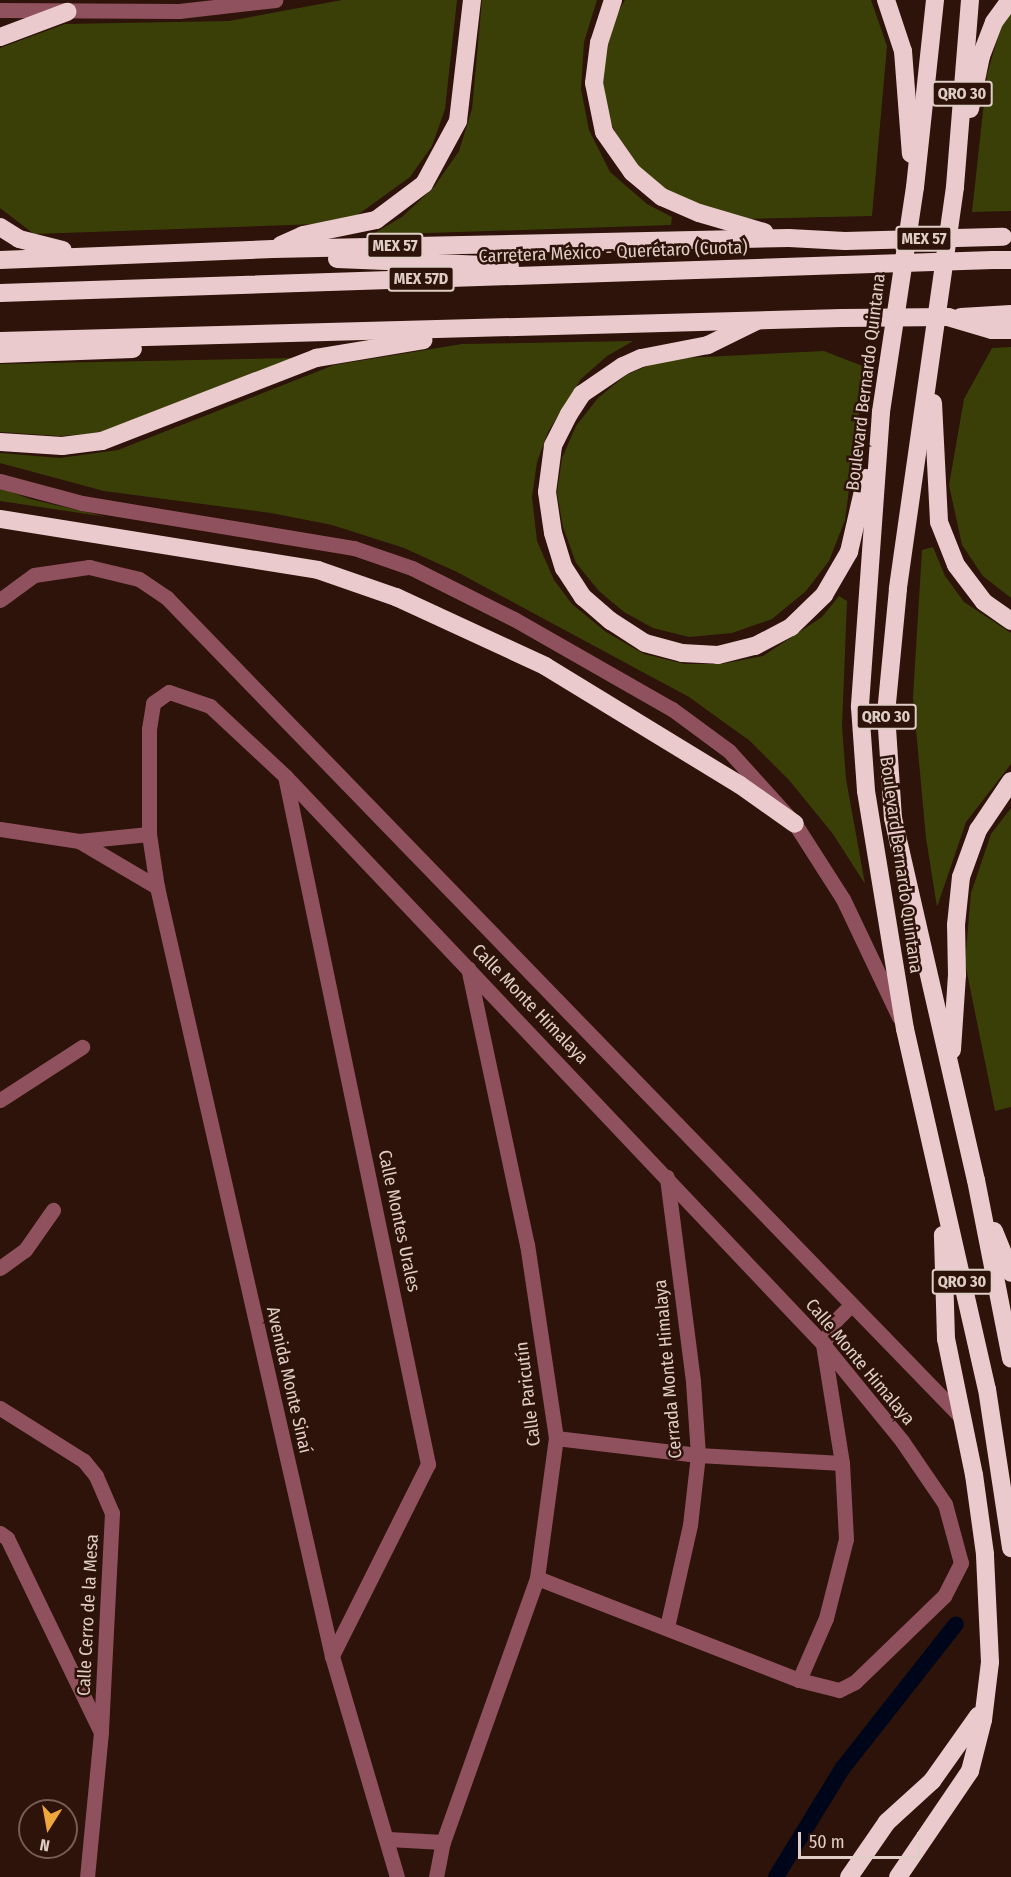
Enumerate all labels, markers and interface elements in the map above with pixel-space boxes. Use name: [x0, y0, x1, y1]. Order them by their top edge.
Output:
road number: QRO 30: [930, 81, 994, 107]
road number: MEX 57: [894, 226, 954, 252]
road number: MEX 57: [365, 233, 425, 259]
street label: Carretera México - Querétaro (Cuota): [478, 237, 748, 267]
road number: MEX 57D: [386, 266, 456, 292]
street label: Boulevard Bernardo Quintana: [842, 272, 890, 492]
road number: QRO 30: [854, 704, 918, 730]
street label: Boulevard Bernardo Quintana: [875, 755, 927, 975]
street label: Calle Monte Himalaya: [467, 940, 593, 1068]
street label: Calle Montes Urales: [373, 1148, 425, 1294]
road number: QRO 30: [930, 1269, 994, 1295]
street label: Cerrada Monte Himalaya: [649, 1279, 687, 1459]
street label: Calle Monte Himalaya: [801, 1294, 919, 1430]
street label: Avenida Monte Sinaí: [262, 1305, 316, 1455]
street label: Calle Paricutín: [511, 1341, 545, 1447]
street label: Calle Cerro de la Mesa: [73, 1533, 103, 1697]
north arrow: [18, 1799, 78, 1859]
scale bar: [801, 1820, 922, 1858]
text: 50 m: [809, 1831, 845, 1853]
text: N: [38, 1835, 51, 1855]

